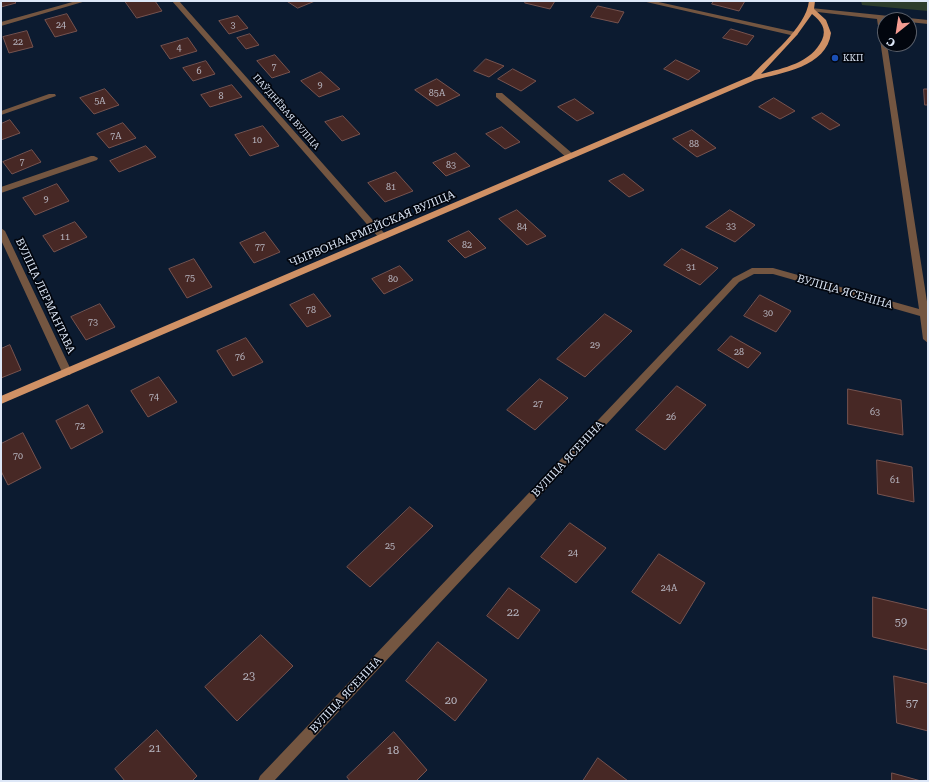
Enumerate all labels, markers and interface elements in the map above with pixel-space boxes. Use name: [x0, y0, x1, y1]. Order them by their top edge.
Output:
north arrow: [877, 12, 917, 52]
house number: 24: [56, 20, 66, 30]
house number: 3: [230, 20, 236, 30]
text: С: [885, 34, 898, 50]
house number: 22: [13, 37, 23, 47]
house number: 4: [176, 43, 182, 53]
marker: ККП: [830, 53, 840, 63]
place label: ККП: [843, 53, 864, 63]
house number: 7: [271, 62, 277, 72]
house number: 6: [196, 66, 202, 76]
street label: ПАЎДНЁВАЯ ВУЛІЦА: [250, 72, 322, 152]
house number: 9: [317, 80, 323, 90]
house number: 85А: [429, 88, 445, 98]
house number: 8: [218, 91, 224, 101]
house number: 5А: [94, 96, 106, 106]
house number: 7А: [110, 131, 122, 141]
house number: 10: [252, 135, 262, 145]
house number: 88: [689, 139, 699, 149]
house number: 7: [19, 157, 25, 167]
house number: 83: [446, 160, 456, 170]
house number: 81: [386, 182, 396, 192]
street label: ЧЫРВОНААРМЕЙСКАЯ ВУЛІЦА: [287, 188, 457, 270]
house number: 9: [43, 194, 49, 204]
house number: 33: [726, 221, 736, 231]
house number: 84: [517, 222, 527, 232]
house number: 11: [60, 232, 70, 242]
street label: ВУЛІЦА ЛЕРМАНТАВА: [12, 236, 78, 356]
house number: 82: [462, 240, 472, 250]
house number: 77: [255, 242, 265, 252]
house number: 31: [686, 262, 696, 272]
street label: ВУЛІЦА ЯСЕНІНА: [796, 272, 894, 312]
house number: 75: [185, 273, 195, 283]
house number: 80: [388, 274, 398, 284]
house number: 78: [306, 305, 316, 315]
house number: 30: [763, 308, 773, 318]
house number: 73: [88, 317, 98, 327]
house number: 29: [590, 340, 600, 350]
house number: 28: [734, 347, 744, 357]
house number: 76: [235, 352, 245, 362]
house number: 74: [149, 392, 159, 402]
house number: 27: [533, 399, 543, 409]
house number: 63: [870, 407, 880, 417]
house number: 26: [666, 412, 676, 422]
street label: ВУЛІЦА ЯСЕНІНА: [529, 418, 607, 500]
house number: 72: [75, 421, 85, 431]
house number: 70: [13, 451, 23, 461]
house number: 61: [890, 475, 900, 485]
house number: 25: [385, 541, 395, 551]
house number: 24: [568, 548, 578, 558]
house number: 24А: [661, 583, 677, 593]
house number: 22: [507, 606, 519, 620]
house number: 59: [895, 616, 907, 630]
street label: ВУЛІЦА ЯСЕНІНА: [307, 654, 385, 736]
house number: 23: [243, 670, 255, 684]
house number: 20: [445, 694, 457, 708]
house number: 57: [906, 697, 918, 711]
house number: 21: [149, 742, 161, 756]
house number: 18: [387, 744, 399, 758]

